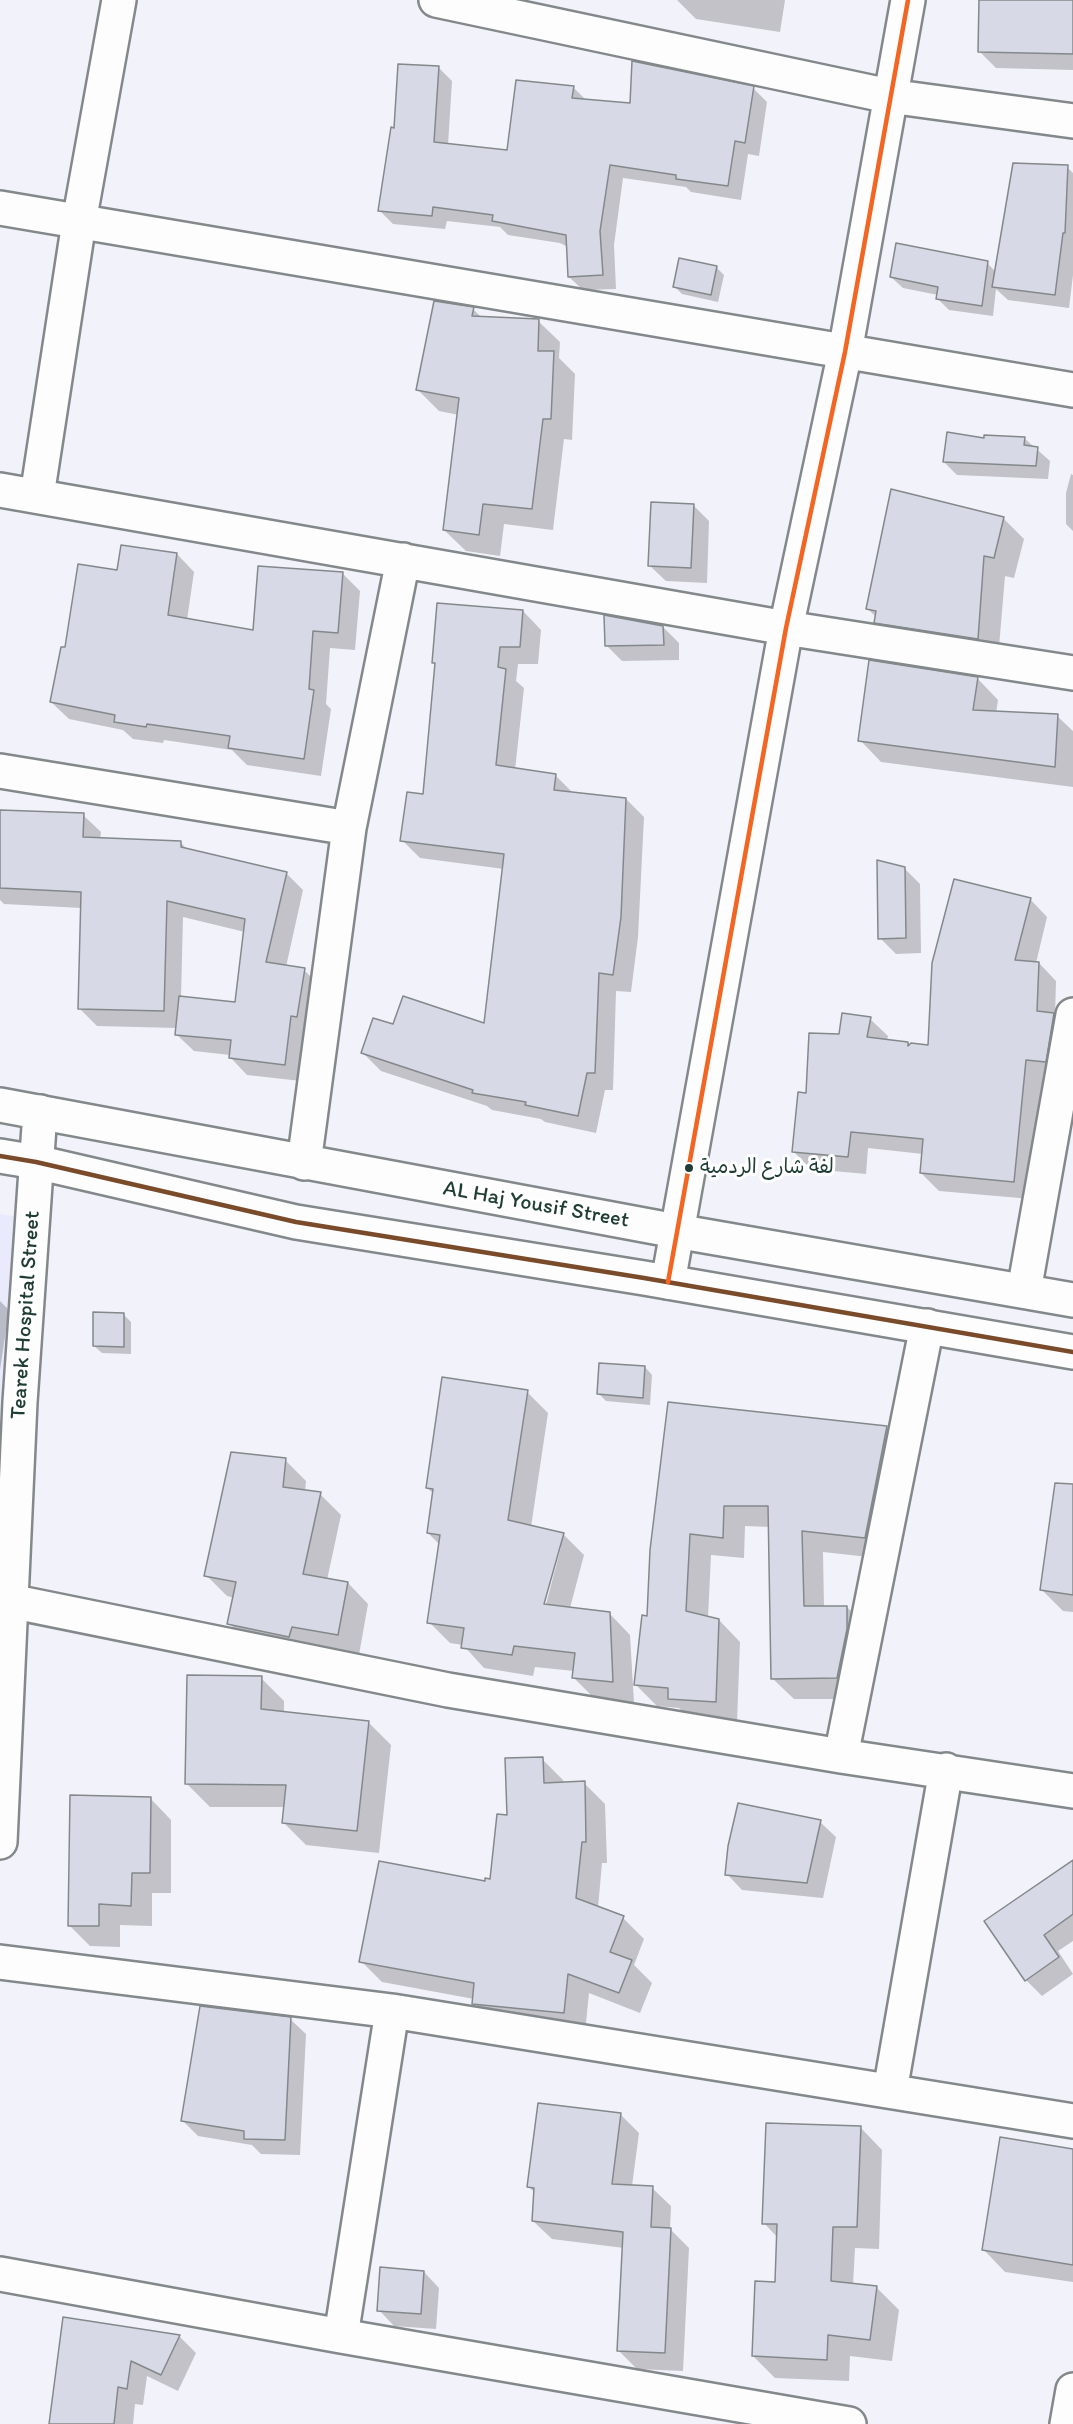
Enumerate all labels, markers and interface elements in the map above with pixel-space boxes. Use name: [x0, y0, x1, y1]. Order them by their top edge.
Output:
place label: لفة شارع الردمية: [700, 1156, 834, 1180]
marker: لفة شارع الردمية: [683, 1162, 695, 1174]
street label: AL Haj Yousif Street: [441, 1176, 631, 1234]
street label: Tearek Hospital Street: [6, 1210, 46, 1420]

